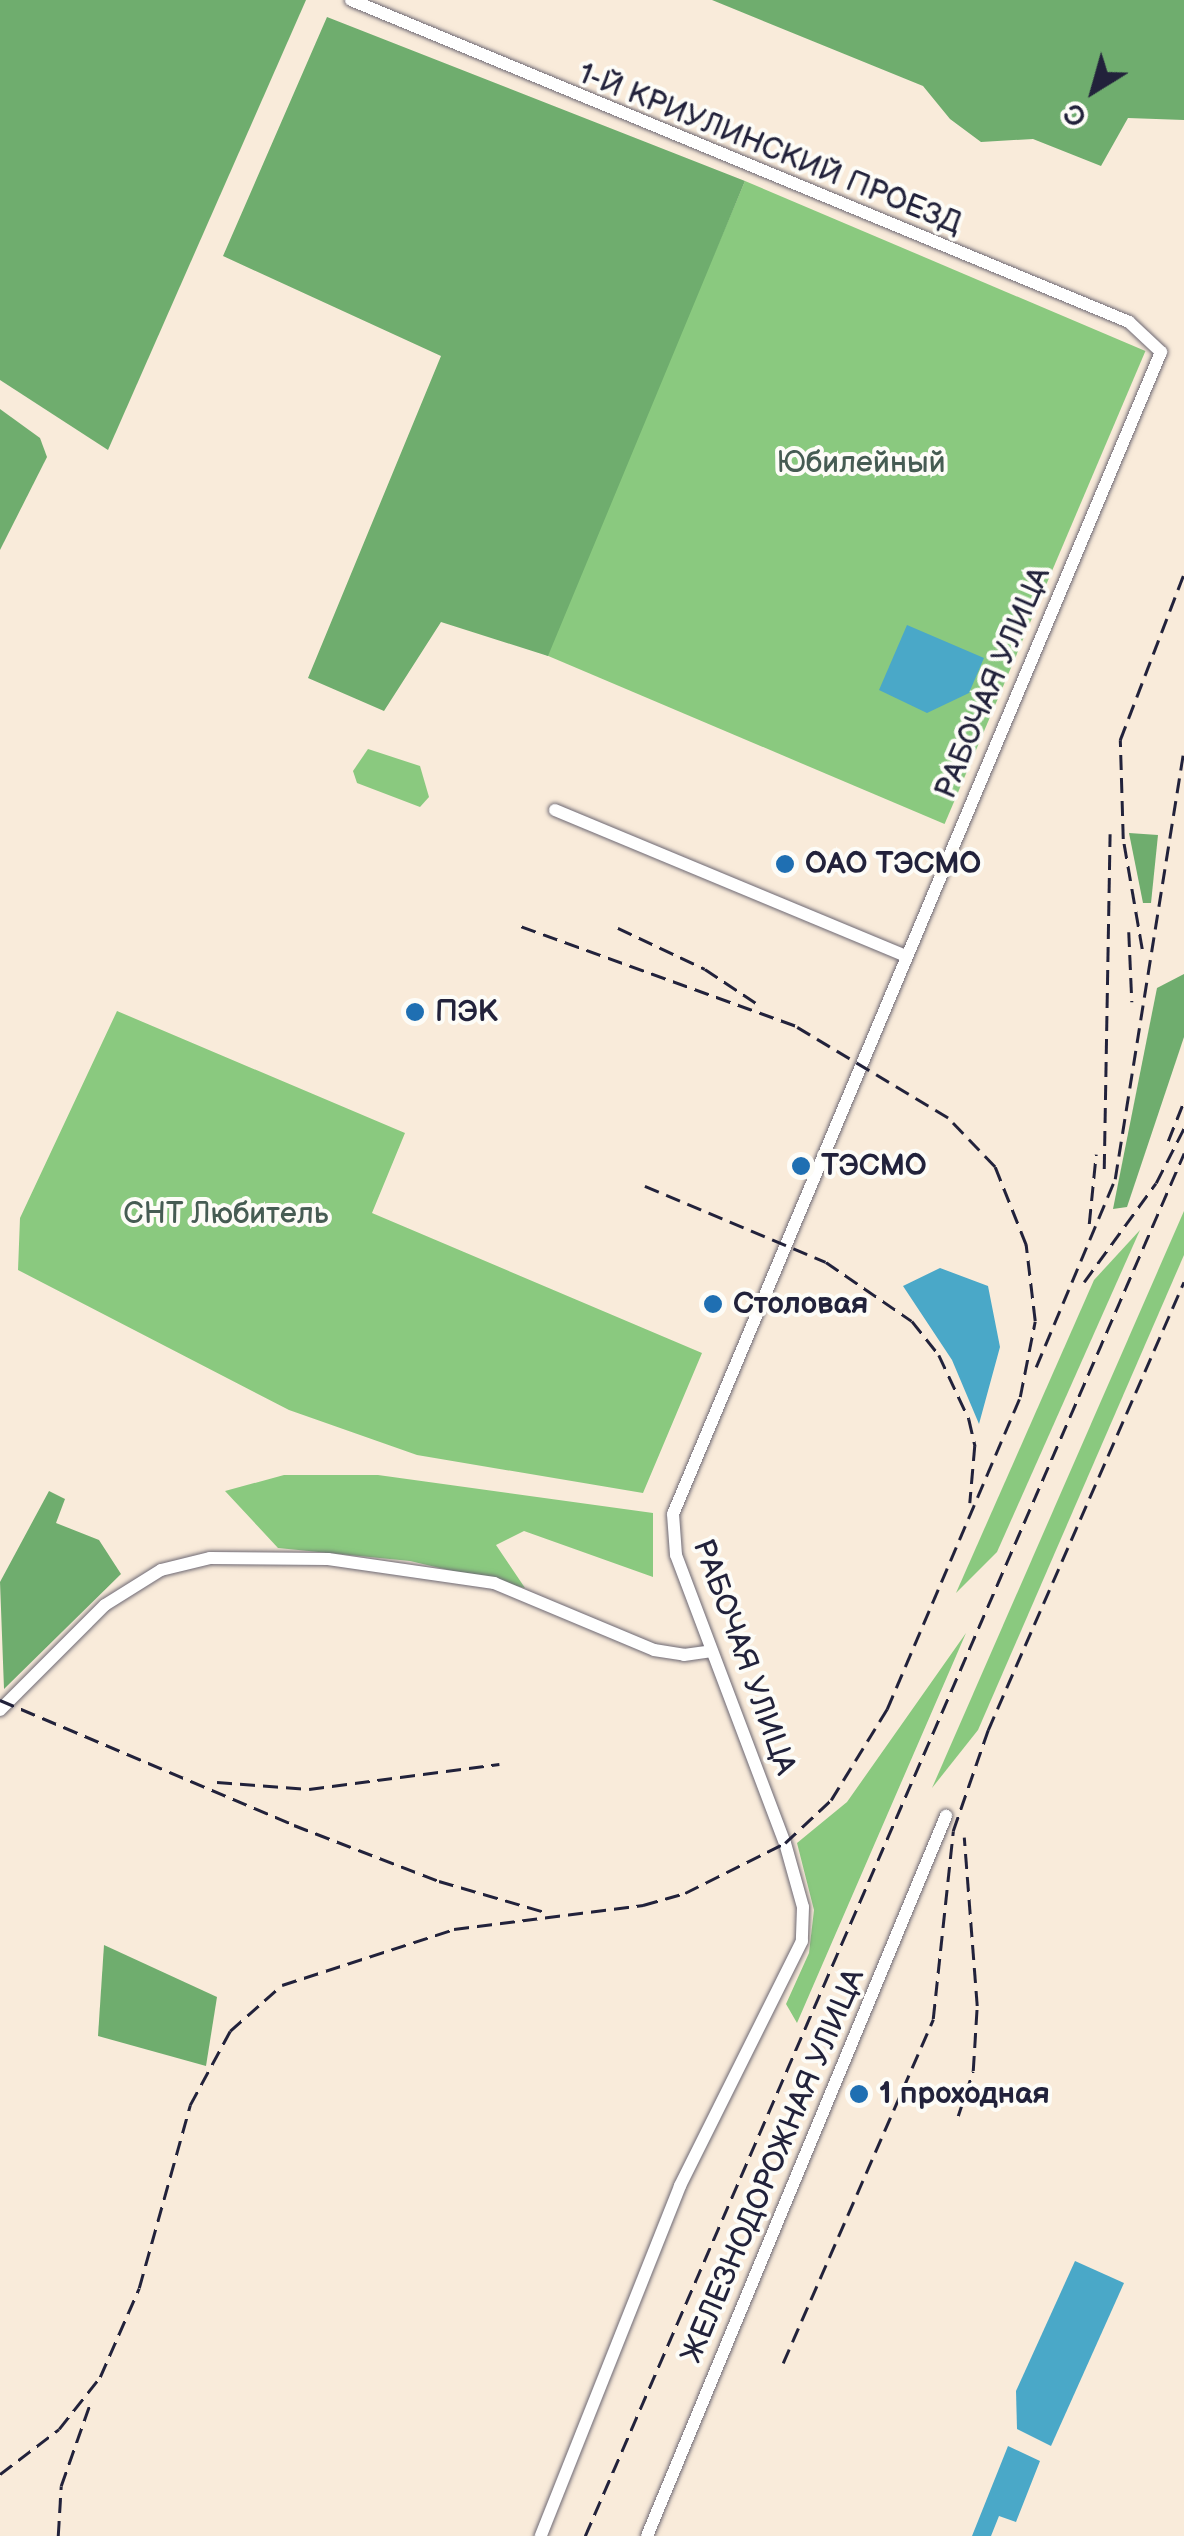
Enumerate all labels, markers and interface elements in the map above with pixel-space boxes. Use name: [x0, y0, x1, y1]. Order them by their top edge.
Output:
north arrow: [1044, 40, 1144, 140]
street label: 1-Й КРИУЛИНСКИЙ ПРОЕЗД: [573, 56, 967, 242]
text: С: [1058, 95, 1093, 133]
park label: Юбилейный: [776, 445, 946, 481]
street label: РАБОЧАЯ УЛИЦА: [928, 562, 1058, 804]
place label: ОАО ТЭСМО: [805, 846, 981, 882]
marker: ОАО ТЭСМО: [774, 853, 796, 875]
place label: ПЭК: [435, 994, 498, 1030]
marker: ПЭК: [404, 1001, 426, 1023]
place label: ТЭСМО: [821, 1148, 926, 1184]
marker: ТЭСМО: [790, 1155, 812, 1177]
park label: СНТ Любитель: [123, 1196, 329, 1232]
place label: Столовая: [733, 1286, 868, 1322]
marker: Столовая: [702, 1293, 724, 1315]
street label: РАБОЧАЯ УЛИЦА: [685, 1534, 803, 1780]
street label: ЖЕЛЕЗНОДОРОЖНАЯ УЛИЦА: [674, 1964, 872, 2368]
place label: 1 проходная: [879, 2076, 1050, 2112]
marker: 1 проходная: [848, 2083, 870, 2105]

